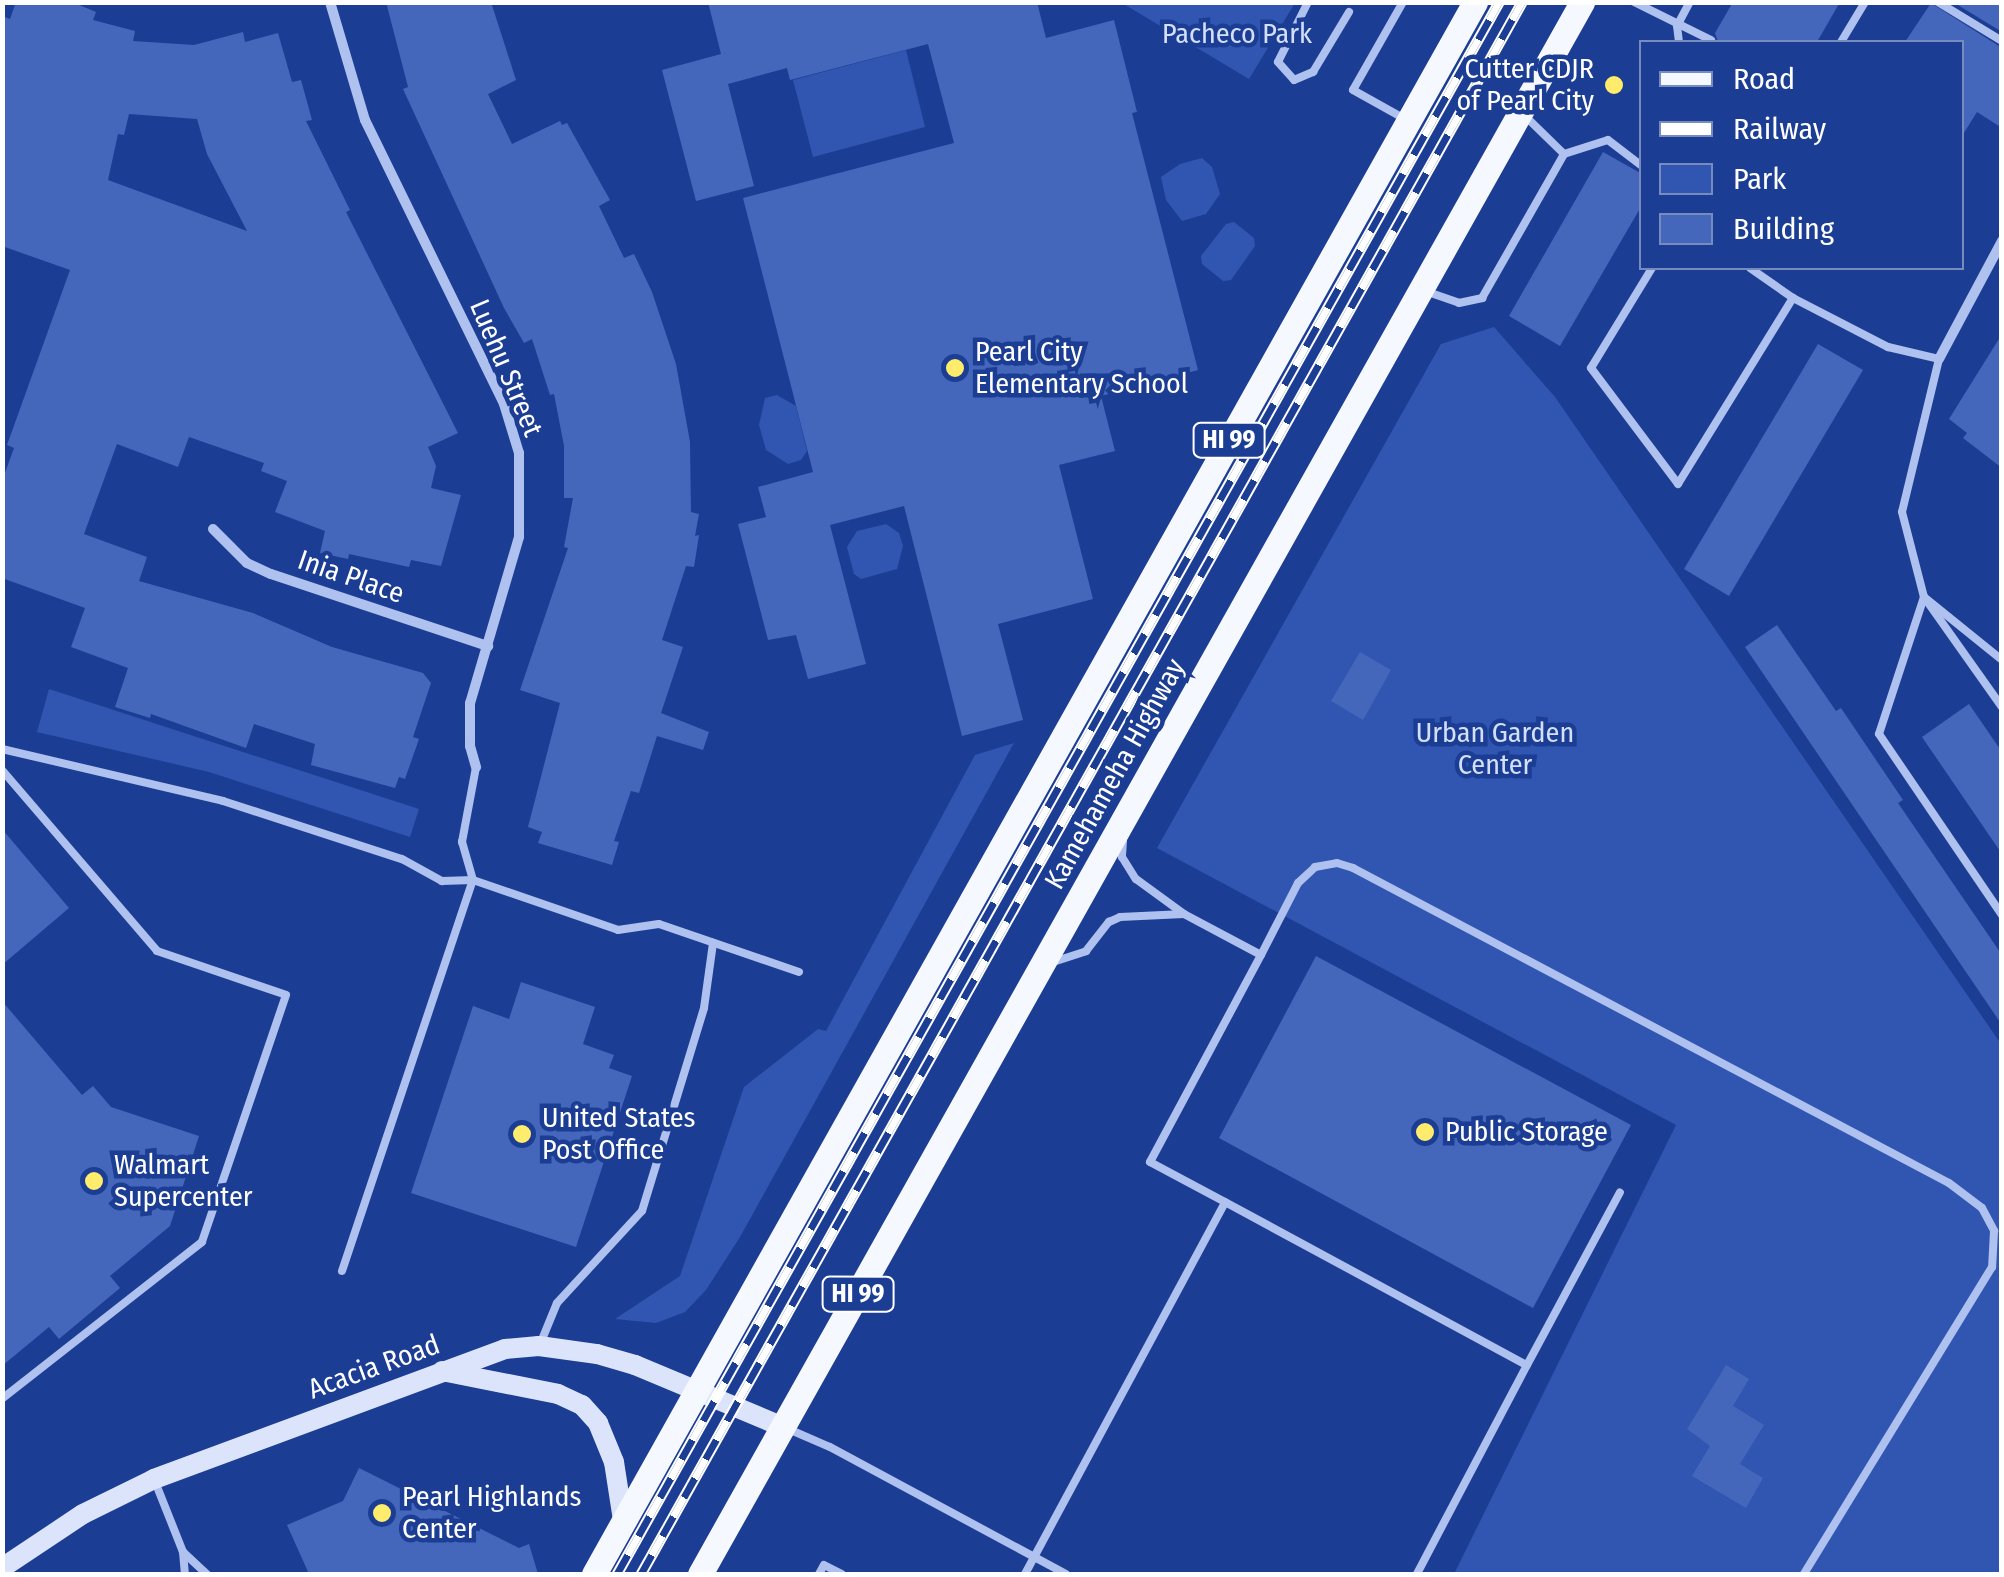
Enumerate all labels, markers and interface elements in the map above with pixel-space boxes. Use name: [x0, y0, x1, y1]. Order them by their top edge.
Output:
park label: Pacheco Park: [1162, 17, 1312, 51]
legend: [1639, 40, 1964, 270]
place label: Cutter CDJR of Pearl City: [1456, 52, 1594, 118]
text: Road: [1733, 61, 1795, 97]
marker: Cutter CDJR of Pearl City: [1603, 74, 1625, 96]
text: Railway: [1733, 111, 1826, 147]
text: Park: [1733, 161, 1786, 197]
text: Building: [1733, 211, 1834, 247]
street label: Luehu Street: [462, 295, 550, 441]
place label: Pearl City Elementary School: [975, 335, 1188, 401]
marker: Pearl City Elementary School: [944, 357, 966, 379]
road number: HI 99: [1192, 420, 1266, 460]
street label: Inia Place: [293, 543, 409, 611]
street label: Kamehameha Highway: [1038, 653, 1192, 895]
park label: Urban Garden Center: [1416, 716, 1574, 782]
place label: United States Post Office: [542, 1101, 696, 1167]
place label: Public Storage: [1445, 1115, 1608, 1149]
marker: Public Storage: [1414, 1121, 1436, 1143]
marker: United States Post Office: [511, 1123, 533, 1145]
place label: Walmart Supercenter: [114, 1148, 253, 1214]
marker: Walmart Supercenter: [83, 1170, 105, 1192]
road number: HI 99: [820, 1274, 896, 1314]
street label: Acacia Road: [304, 1328, 444, 1406]
place label: Pearl Highlands Center: [402, 1480, 581, 1546]
marker: Pearl Highlands Center: [371, 1502, 393, 1524]

